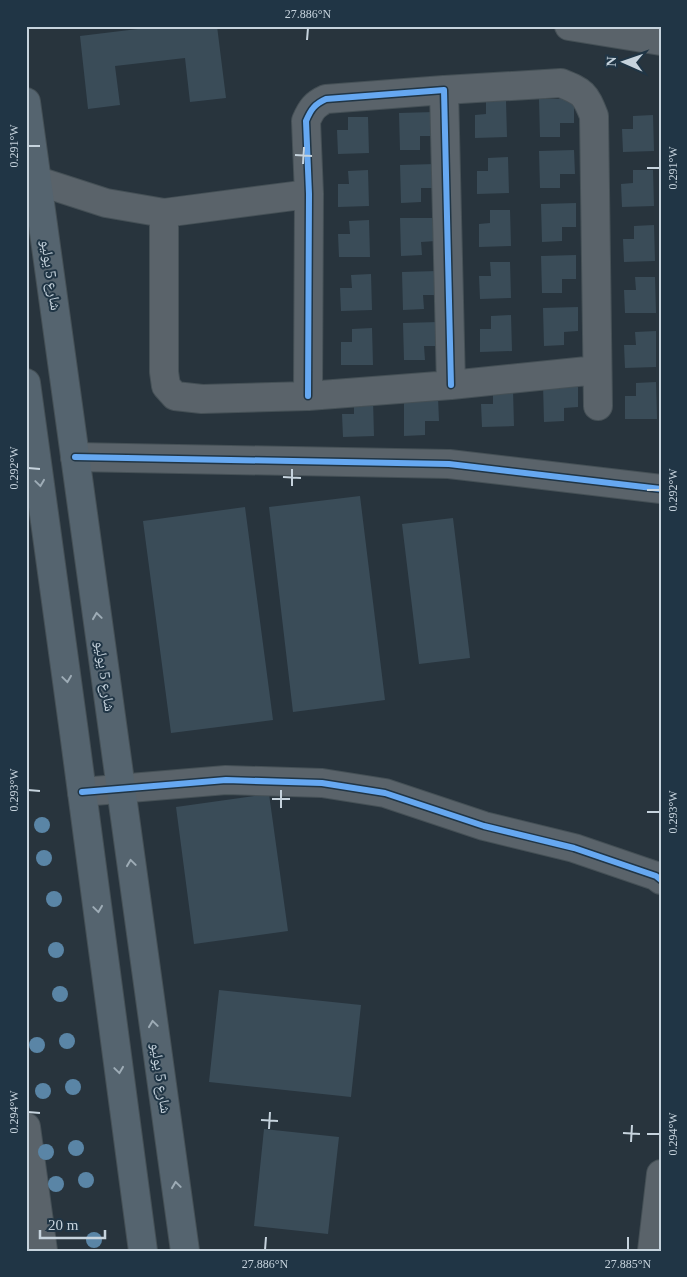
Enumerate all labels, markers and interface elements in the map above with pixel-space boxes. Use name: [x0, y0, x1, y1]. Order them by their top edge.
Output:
text: 27.886°N: [285, 7, 332, 21]
north arrow: [600, 38, 650, 88]
text: N: [604, 56, 619, 67]
text: 0.291°W: [7, 124, 21, 168]
text: 0.291°W: [666, 146, 680, 190]
street label: شارع 5 يوليو: [36, 239, 64, 312]
text: 0.292°W: [7, 446, 21, 490]
text: 0.292°W: [666, 468, 680, 512]
one-way arrow: [34, 480, 45, 488]
one-way arrow: [92, 611, 103, 619]
street label: شارع 5 يوليو: [90, 640, 118, 713]
one-way arrow: [61, 675, 72, 683]
text: 0.293°W: [7, 768, 21, 812]
text: 0.293°W: [666, 790, 680, 834]
one-way arrow: [126, 859, 137, 867]
one-way arrow: [92, 906, 103, 914]
one-way arrow: [149, 1020, 159, 1029]
street label: شارع 5 يوليو: [146, 1042, 174, 1115]
one-way arrow: [113, 1067, 124, 1075]
text: 0.294°W: [7, 1090, 21, 1134]
text: 0.294°W: [666, 1112, 680, 1156]
one-way arrow: [171, 1181, 182, 1189]
scale bar: [40, 1207, 105, 1239]
text: 20 m: [48, 1217, 79, 1233]
text: 27.886°N: [242, 1257, 289, 1271]
text: 27.885°N: [605, 1257, 652, 1271]

